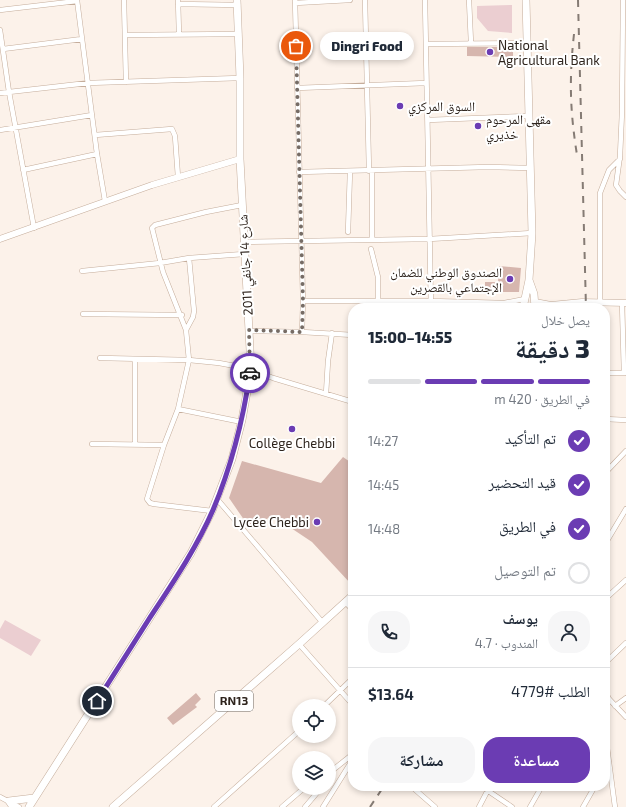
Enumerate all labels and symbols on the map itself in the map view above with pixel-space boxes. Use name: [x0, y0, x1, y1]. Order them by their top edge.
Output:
pin: [279, 29, 313, 63]
callout: Dingri Food: [320, 32, 414, 60]
place label: National Agricultural Bank: [498, 37, 600, 68]
marker: National Agricultural Bank: [485, 47, 495, 57]
place label: السوق المركزي: [408, 98, 475, 117]
marker: السوق المركزي: [395, 101, 405, 111]
place label: مقهى المرحوم خذيري: [486, 111, 551, 145]
marker: مقهى المرحوم خذيري: [473, 121, 483, 131]
street label: شارع 14 جانفي 2011: [234, 214, 259, 316]
place label: الصندوق الوطني للضمان الإجتماعي بالقصرين: [390, 264, 502, 298]
marker: الصندوق الوطني للضمان الإجتماعي بالقصرين: [505, 274, 515, 284]
courier: [230, 353, 270, 393]
marker: Collège Chebbi: [287, 424, 297, 434]
place label: Collège Chebbi: [249, 435, 335, 451]
place label: Lycée Chebbi: [233, 514, 309, 530]
marker: Lycée Chebbi: [312, 517, 322, 527]
pin: [80, 684, 114, 718]
road number: RN13: [215, 691, 253, 711]

